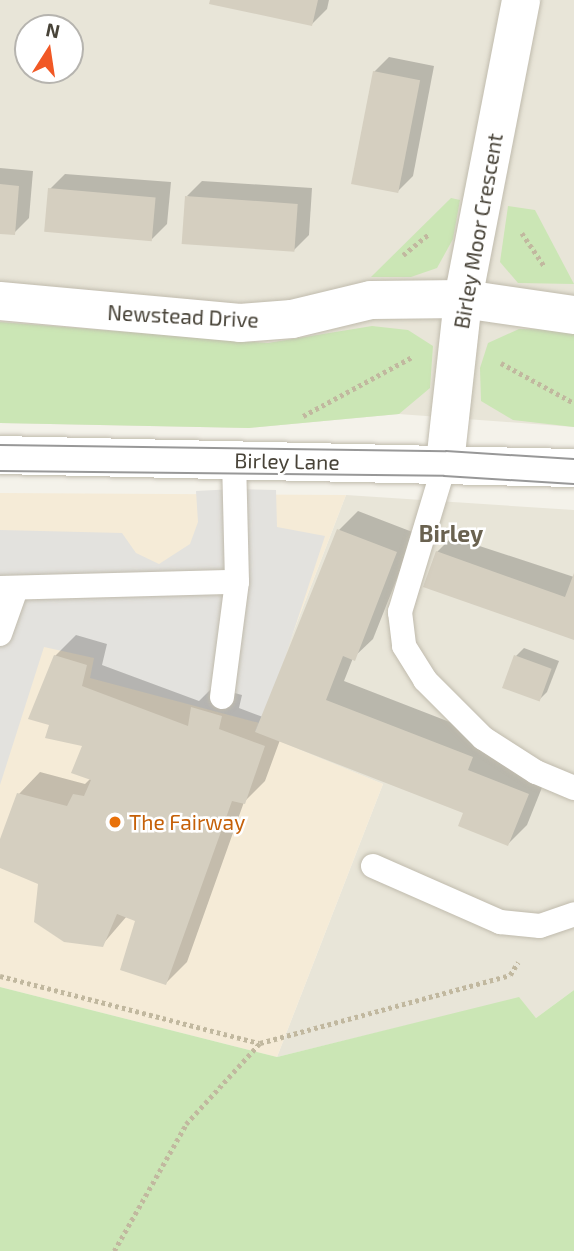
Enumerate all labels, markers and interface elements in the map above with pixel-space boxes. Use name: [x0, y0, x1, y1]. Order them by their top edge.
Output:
north arrow: [14, 14, 84, 84]
text: N: [44, 17, 62, 43]
street label: Birley Moor Crescent: [448, 131, 508, 331]
street label: Newstead Drive: [107, 299, 259, 333]
street label: Birley Lane: [234, 447, 340, 475]
district label: Birley: [419, 519, 483, 547]
place label: The Fairway: [129, 809, 245, 835]
marker: The Fairway: [107, 814, 123, 830]

